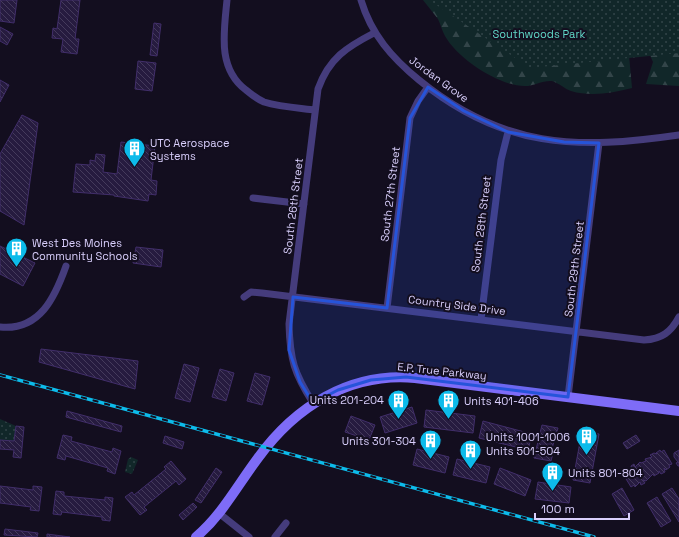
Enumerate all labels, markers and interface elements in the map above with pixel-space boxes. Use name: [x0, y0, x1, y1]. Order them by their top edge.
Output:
park label: Southwoods Park: [493, 27, 586, 41]
street label: Jordan Grove: [407, 53, 471, 105]
building icon: UTC Aerospace Systems: [122, 136, 148, 169]
place label: UTC Aerospace Systems: [150, 136, 230, 163]
street label: South 27th Street: [377, 146, 403, 242]
street label: South 26th Street: [280, 157, 306, 255]
street label: South 28th Street: [468, 175, 494, 273]
street label: South 29th Street: [561, 220, 587, 318]
building icon: West Des Moines Community Schools: [3, 236, 29, 269]
place label: West Des Moines Community Schools: [32, 236, 138, 263]
street label: Country Side Drive: [407, 292, 507, 318]
street label: E.P. True Parkway: [397, 359, 487, 383]
building icon: Units 201-204: [386, 387, 412, 420]
building icon: Units 401-406: [436, 388, 462, 421]
place label: Units 201-204: [310, 393, 384, 407]
place label: Units 401-406: [464, 394, 539, 408]
building icon: Units 1001-1006: [573, 424, 599, 457]
building icon: Units 301-304: [418, 428, 444, 461]
place label: Units 1001-1006: [486, 430, 570, 444]
place label: Units 301-304: [342, 434, 416, 448]
building icon: Units 501-504: [458, 438, 484, 471]
place label: Units 501-504: [486, 444, 560, 458]
building icon: Units 801-804: [540, 460, 566, 493]
place label: Units 801-804: [568, 466, 643, 480]
scale bar: [535, 495, 629, 521]
text: 100 m: [541, 501, 575, 517]

